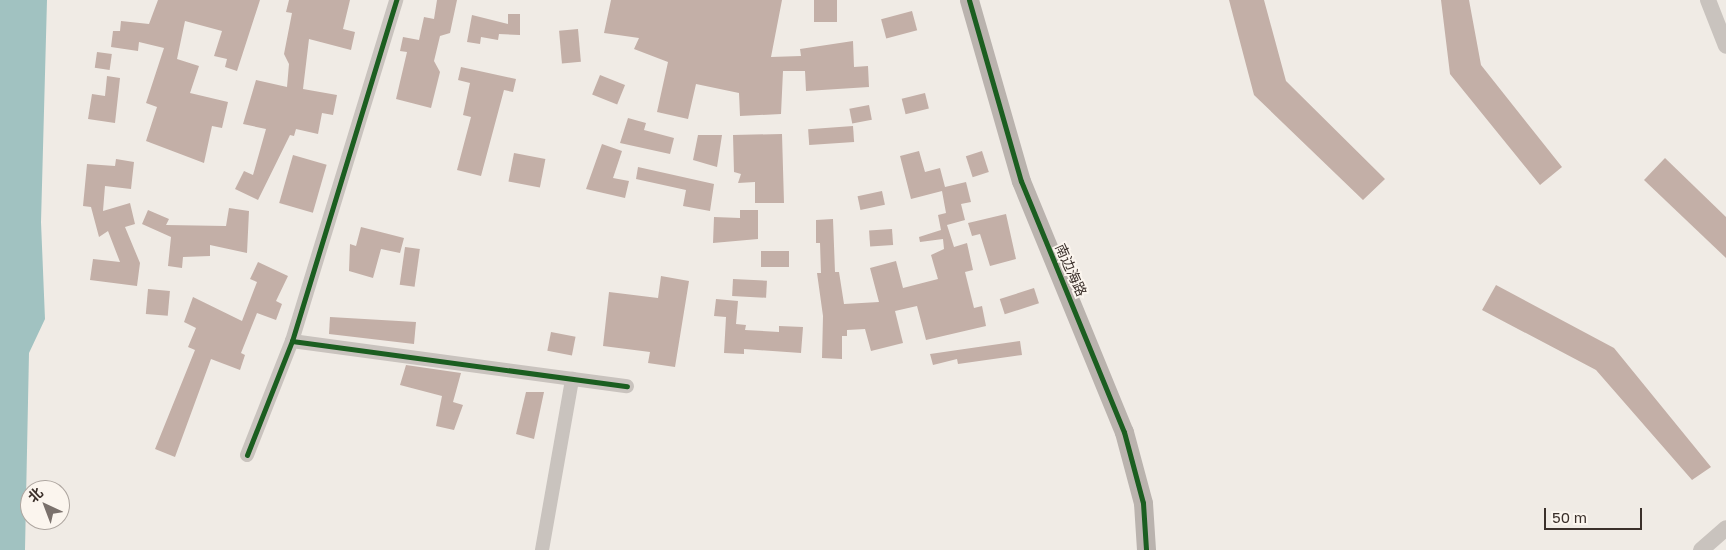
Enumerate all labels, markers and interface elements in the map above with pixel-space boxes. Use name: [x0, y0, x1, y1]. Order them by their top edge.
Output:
street label: 南边海路: [1052, 241, 1090, 299]
north arrow: [20, 480, 70, 530]
text: 北: [24, 483, 46, 505]
scale bar: [1546, 498, 1644, 530]
text: 50 m: [1552, 508, 1587, 526]

